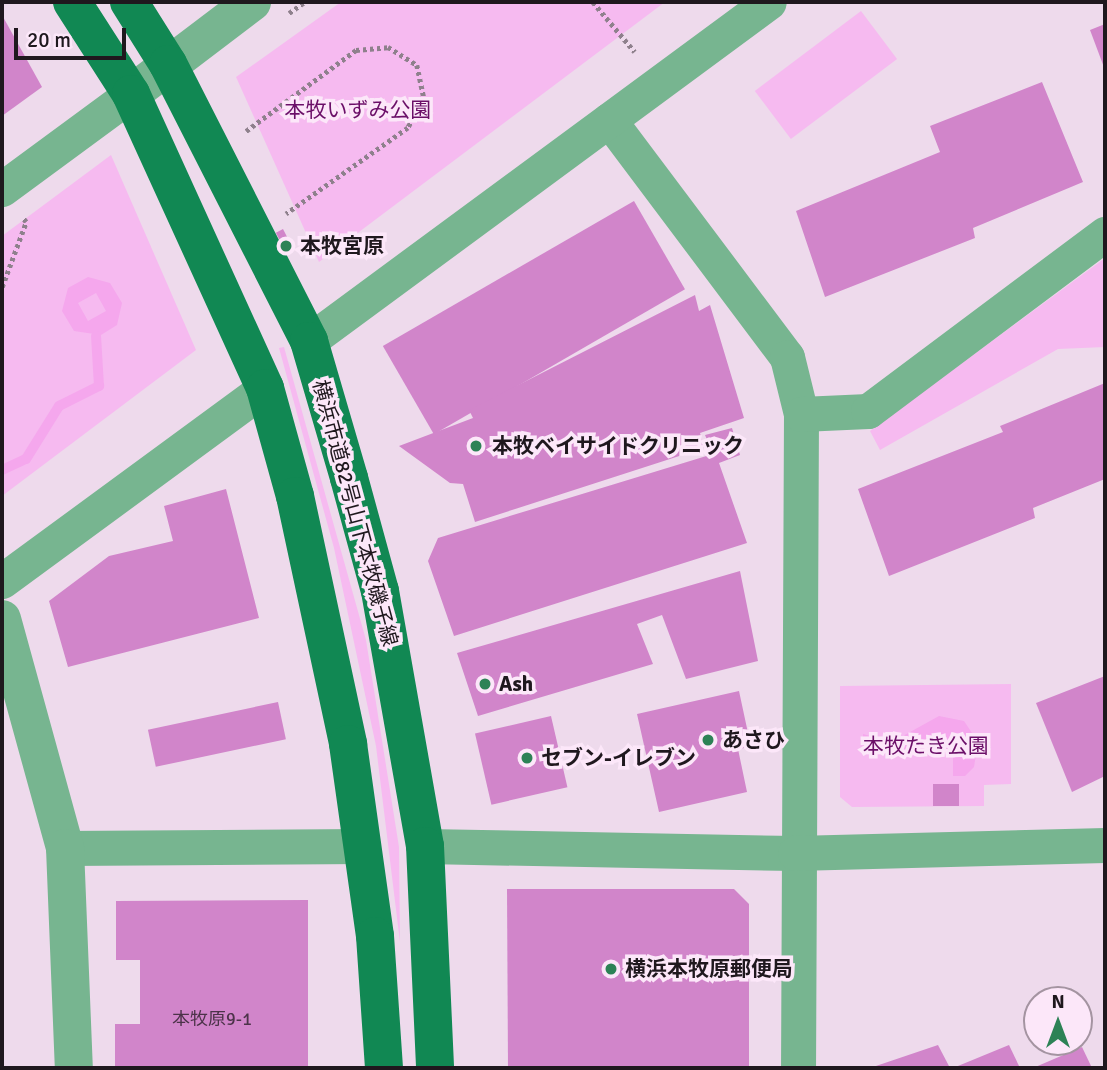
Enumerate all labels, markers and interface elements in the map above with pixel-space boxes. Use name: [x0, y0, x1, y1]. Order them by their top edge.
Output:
scale bar: [18, 14, 130, 58]
text: 20 m: [27, 27, 71, 53]
park label: 本牧いずみ公園: [285, 97, 431, 123]
place label: 本牧宮原: [300, 233, 384, 259]
marker: 本牧宮原: [278, 238, 294, 254]
street label: 横浜市道82号山下本牧磯子線: [307, 377, 403, 649]
place label: 本牧ベイサイドクリニック: [492, 433, 744, 459]
marker: 本牧ベイサイドクリニック: [466, 436, 486, 456]
place label: Ash: [499, 671, 533, 697]
marker: Ash: [477, 676, 493, 692]
place label: あさひ: [722, 727, 785, 753]
marker: あさひ: [700, 732, 716, 748]
park label: 本牧たき公園: [863, 733, 989, 759]
place label: セブン-イレブン: [541, 745, 696, 771]
marker: セブン-イレブン: [519, 750, 535, 766]
place label: 横浜本牧原郵便局: [625, 956, 793, 982]
marker: 横浜本牧原郵便局: [603, 961, 619, 977]
north arrow: [1023, 986, 1093, 1056]
text: N: [1051, 990, 1065, 1014]
house number: 本牧原9-1: [172, 1008, 252, 1030]

